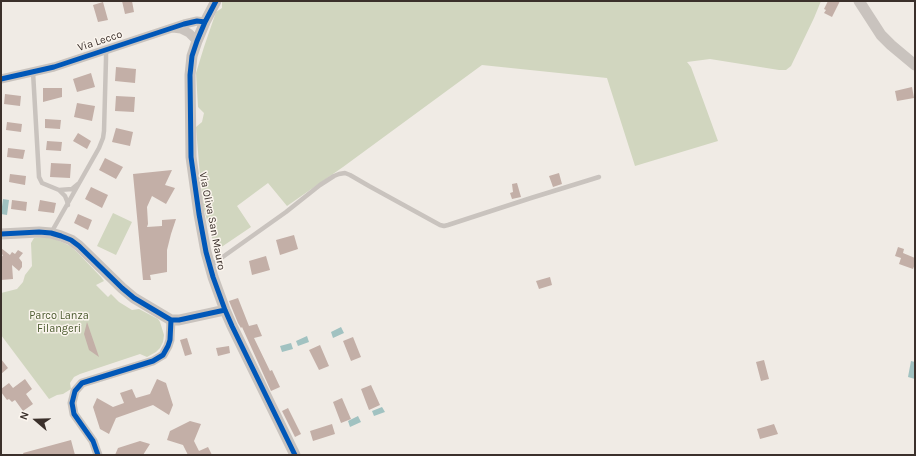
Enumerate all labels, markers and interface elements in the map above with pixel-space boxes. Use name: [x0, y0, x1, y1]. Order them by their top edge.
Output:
street label: Via Lecco: [76, 28, 124, 54]
street label: Via Oliva San Mauro: [196, 171, 228, 271]
park label: Parco Lanza Filangeri: [29, 309, 89, 335]
north arrow: [16, 400, 56, 440]
text: N: [17, 410, 32, 422]

